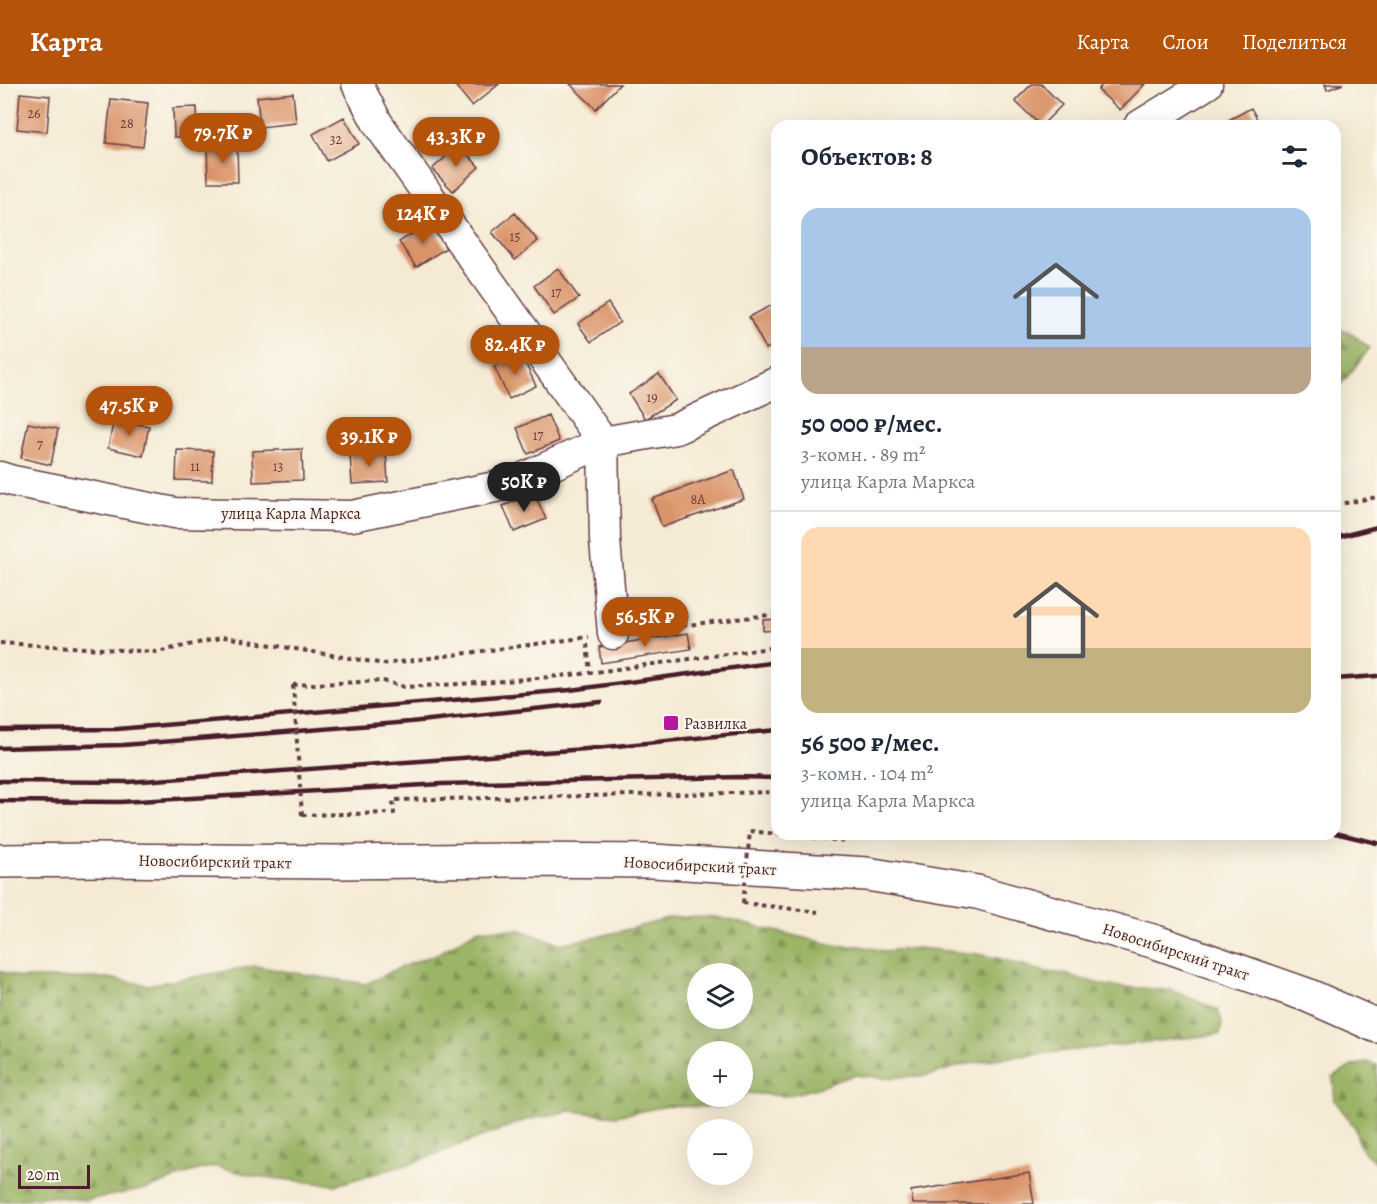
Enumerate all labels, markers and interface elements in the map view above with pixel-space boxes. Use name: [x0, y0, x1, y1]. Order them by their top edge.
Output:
text: Карта: [30, 23, 103, 61]
text: Карта: [1076, 28, 1129, 56]
text: Слои: [1162, 28, 1209, 56]
text: Поделиться: [1242, 28, 1347, 56]
house number: 26: [27, 104, 41, 123]
pin: 79.7K ₽: [168, 113, 278, 164]
house number: 28: [120, 114, 134, 133]
pin: 43.3K ₽: [401, 117, 511, 168]
text: 79.7K ₽: [194, 119, 252, 146]
text: 43.3K ₽: [427, 123, 485, 150]
house number: 32: [330, 130, 343, 149]
text: Объектов: 8: [801, 139, 933, 174]
icon: filters: [1278, 140, 1311, 173]
pin: 124K ₽: [374, 194, 472, 245]
text: 124K ₽: [397, 200, 450, 227]
house number: 15: [510, 227, 520, 246]
icon: home: [1002, 247, 1110, 355]
house number: 17: [551, 283, 561, 302]
pin: 82.4K ₽: [460, 325, 570, 376]
text: 82.4K ₽: [485, 331, 545, 358]
pin: 47.5K ₽: [74, 386, 184, 437]
house number: 19: [646, 388, 658, 407]
text: 47.5K ₽: [100, 392, 158, 419]
text: 50 000 ₽/мес.: [801, 406, 943, 441]
pin: 39.1K ₽: [314, 417, 424, 468]
text: 39.1K ₽: [340, 423, 398, 450]
house number: 17: [533, 426, 543, 445]
house number: 7: [37, 435, 43, 454]
text: 3-комн. · 89 m²: [801, 441, 926, 468]
house number: 11: [190, 457, 200, 476]
house number: 13: [273, 457, 283, 476]
pin: 50K ₽: [482, 462, 566, 513]
text: 50K ₽: [501, 468, 547, 495]
text: улица Карла Маркса: [801, 468, 976, 495]
house number: 8А: [691, 490, 706, 509]
street label: улица Карла Маркса: [220, 503, 361, 525]
icon: home: [1002, 566, 1110, 674]
pin: 56.5K ₽: [590, 597, 700, 648]
text: 56.5K ₽: [616, 603, 674, 630]
place label: Развилка: [684, 713, 748, 735]
marker: Развилка: [662, 714, 680, 732]
text: 56 500 ₽/мес.: [801, 725, 940, 760]
text: 3-комн. · 104 m²: [801, 760, 933, 787]
text: улица Карла Маркса: [801, 787, 976, 814]
street label: Новосибирский тракт: [138, 850, 292, 874]
street label: Новосибирский тракт: [623, 851, 777, 881]
street label: Новосибирский тракт: [1099, 918, 1252, 986]
map controls: [687, 963, 753, 1185]
button: layers: [687, 963, 753, 1029]
button: +: [687, 1041, 753, 1107]
button: −: [687, 1119, 753, 1185]
scale bar: [18, 1162, 90, 1190]
text: 20 m: [27, 1164, 60, 1186]

